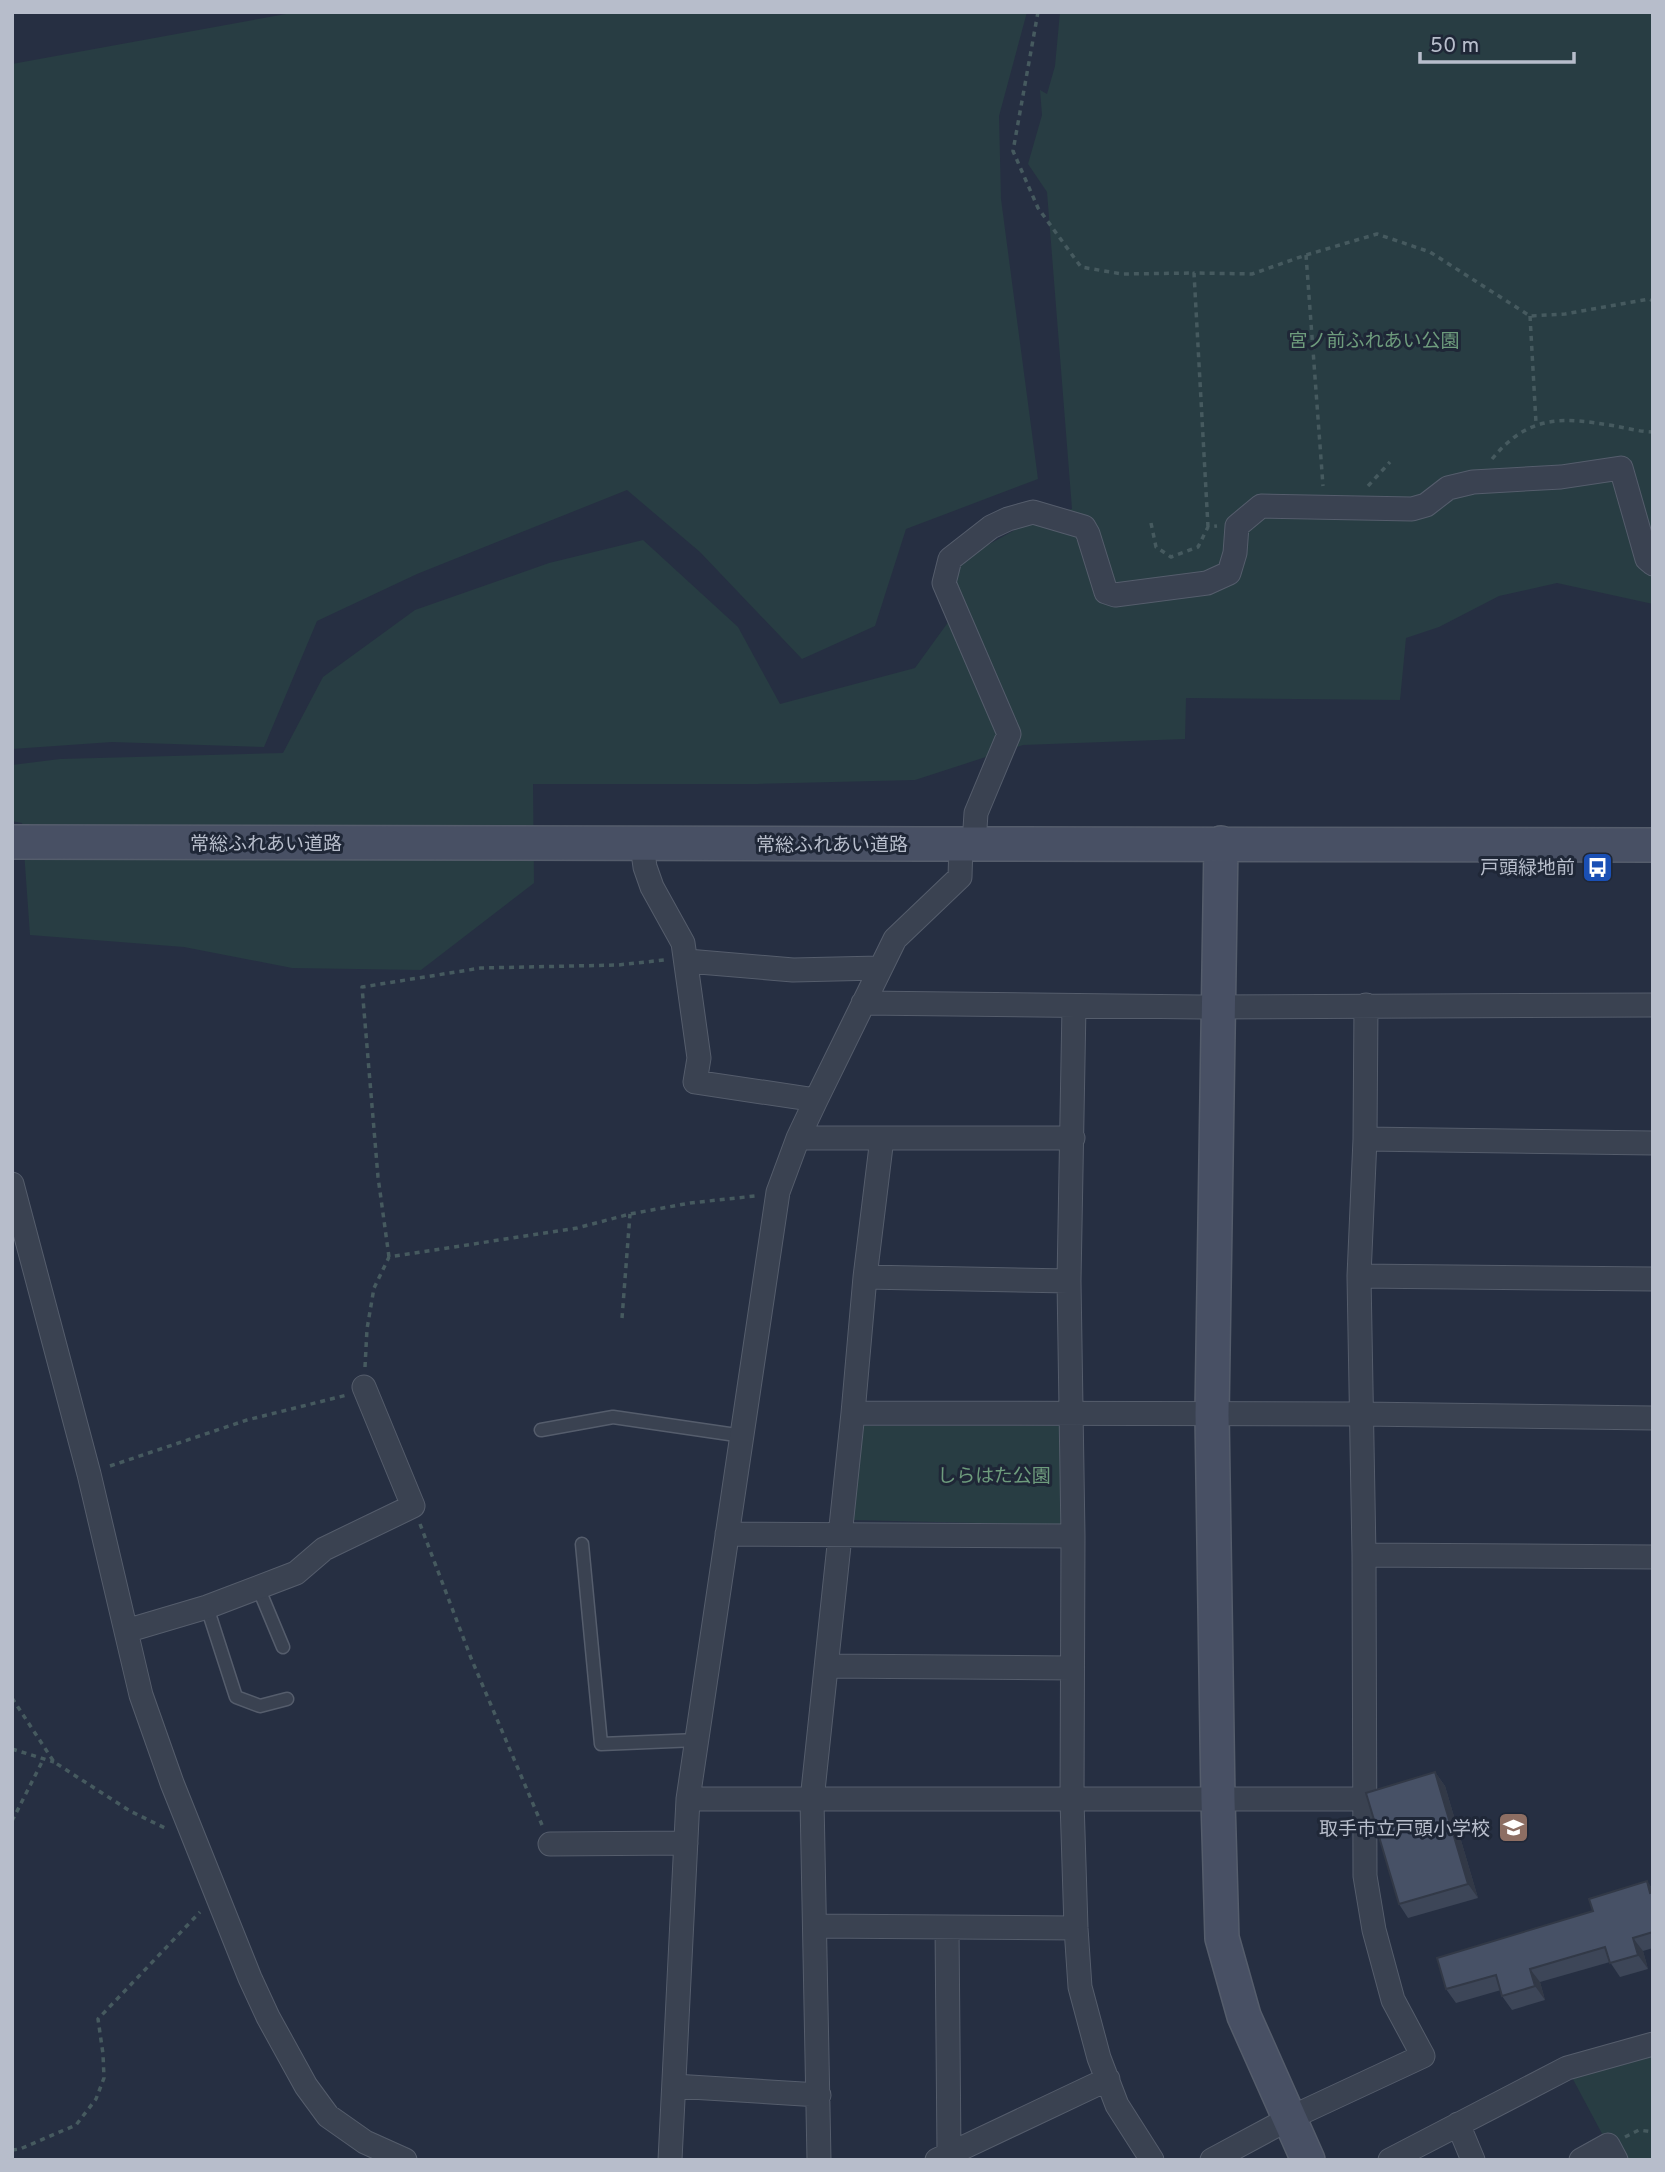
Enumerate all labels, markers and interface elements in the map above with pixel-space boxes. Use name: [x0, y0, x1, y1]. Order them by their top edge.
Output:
scale bar: [1420, 21, 1574, 65]
text: 50 m: [1430, 33, 1479, 60]
park label: 宮ノ前ふれあい公園: [1288, 330, 1460, 354]
street label: 常総ふれあい道路: [190, 833, 342, 857]
street label: 常総ふれあい道路: [756, 834, 908, 858]
bus stop icon: 戸頭緑地前: [1581, 850, 1615, 884]
place label: 戸頭緑地前: [1480, 857, 1575, 881]
park label: しらはた公園: [937, 1465, 1051, 1489]
school or university icon: 取手市立戸頭小学校: [1496, 1811, 1530, 1845]
place label: 取手市立戸頭小学校: [1319, 1818, 1490, 1842]

